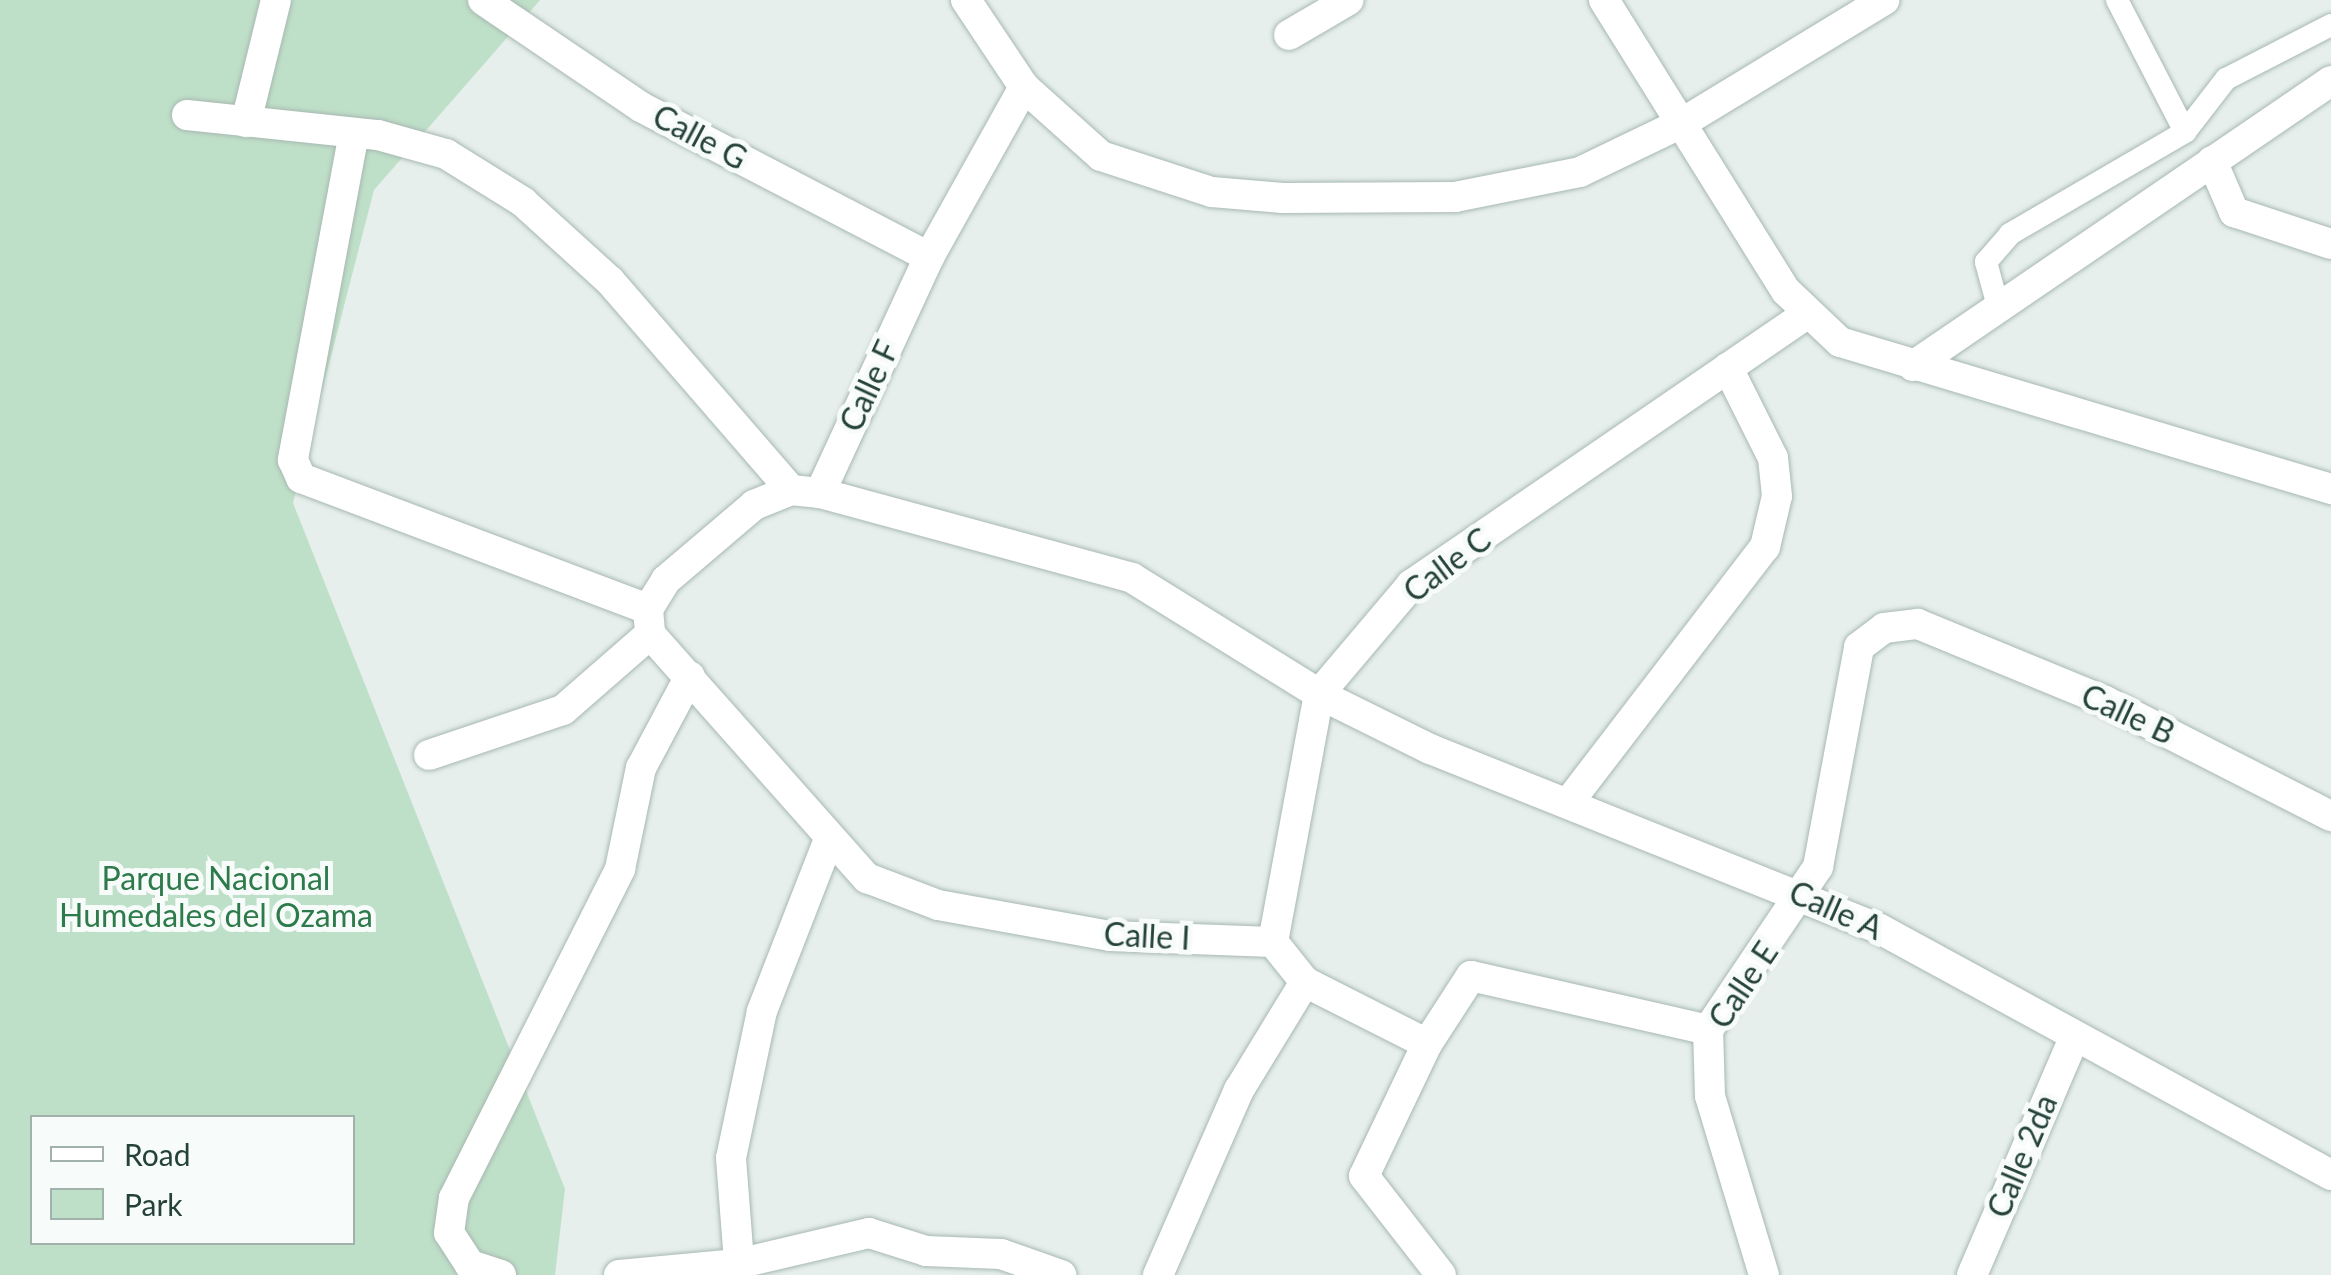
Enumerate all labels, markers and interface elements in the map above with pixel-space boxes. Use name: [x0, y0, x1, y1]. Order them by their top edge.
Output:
street label: Calle G: [646, 96, 754, 178]
street label: Calle F: [831, 335, 907, 437]
street label: Calle C: [1396, 520, 1498, 610]
street label: Calle B: [2075, 676, 2181, 752]
park label: Parque Nacional Humedales del Ozama: [59, 860, 373, 935]
street label: Calle A: [1783, 872, 1889, 948]
street label: Calle I: [1103, 915, 1191, 957]
street label: Calle E: [1700, 934, 1786, 1036]
street label: Calle 2da: [1979, 1089, 2065, 1223]
legend: [30, 1115, 355, 1245]
text: Road: [124, 1136, 191, 1172]
text: Park: [124, 1186, 183, 1222]

